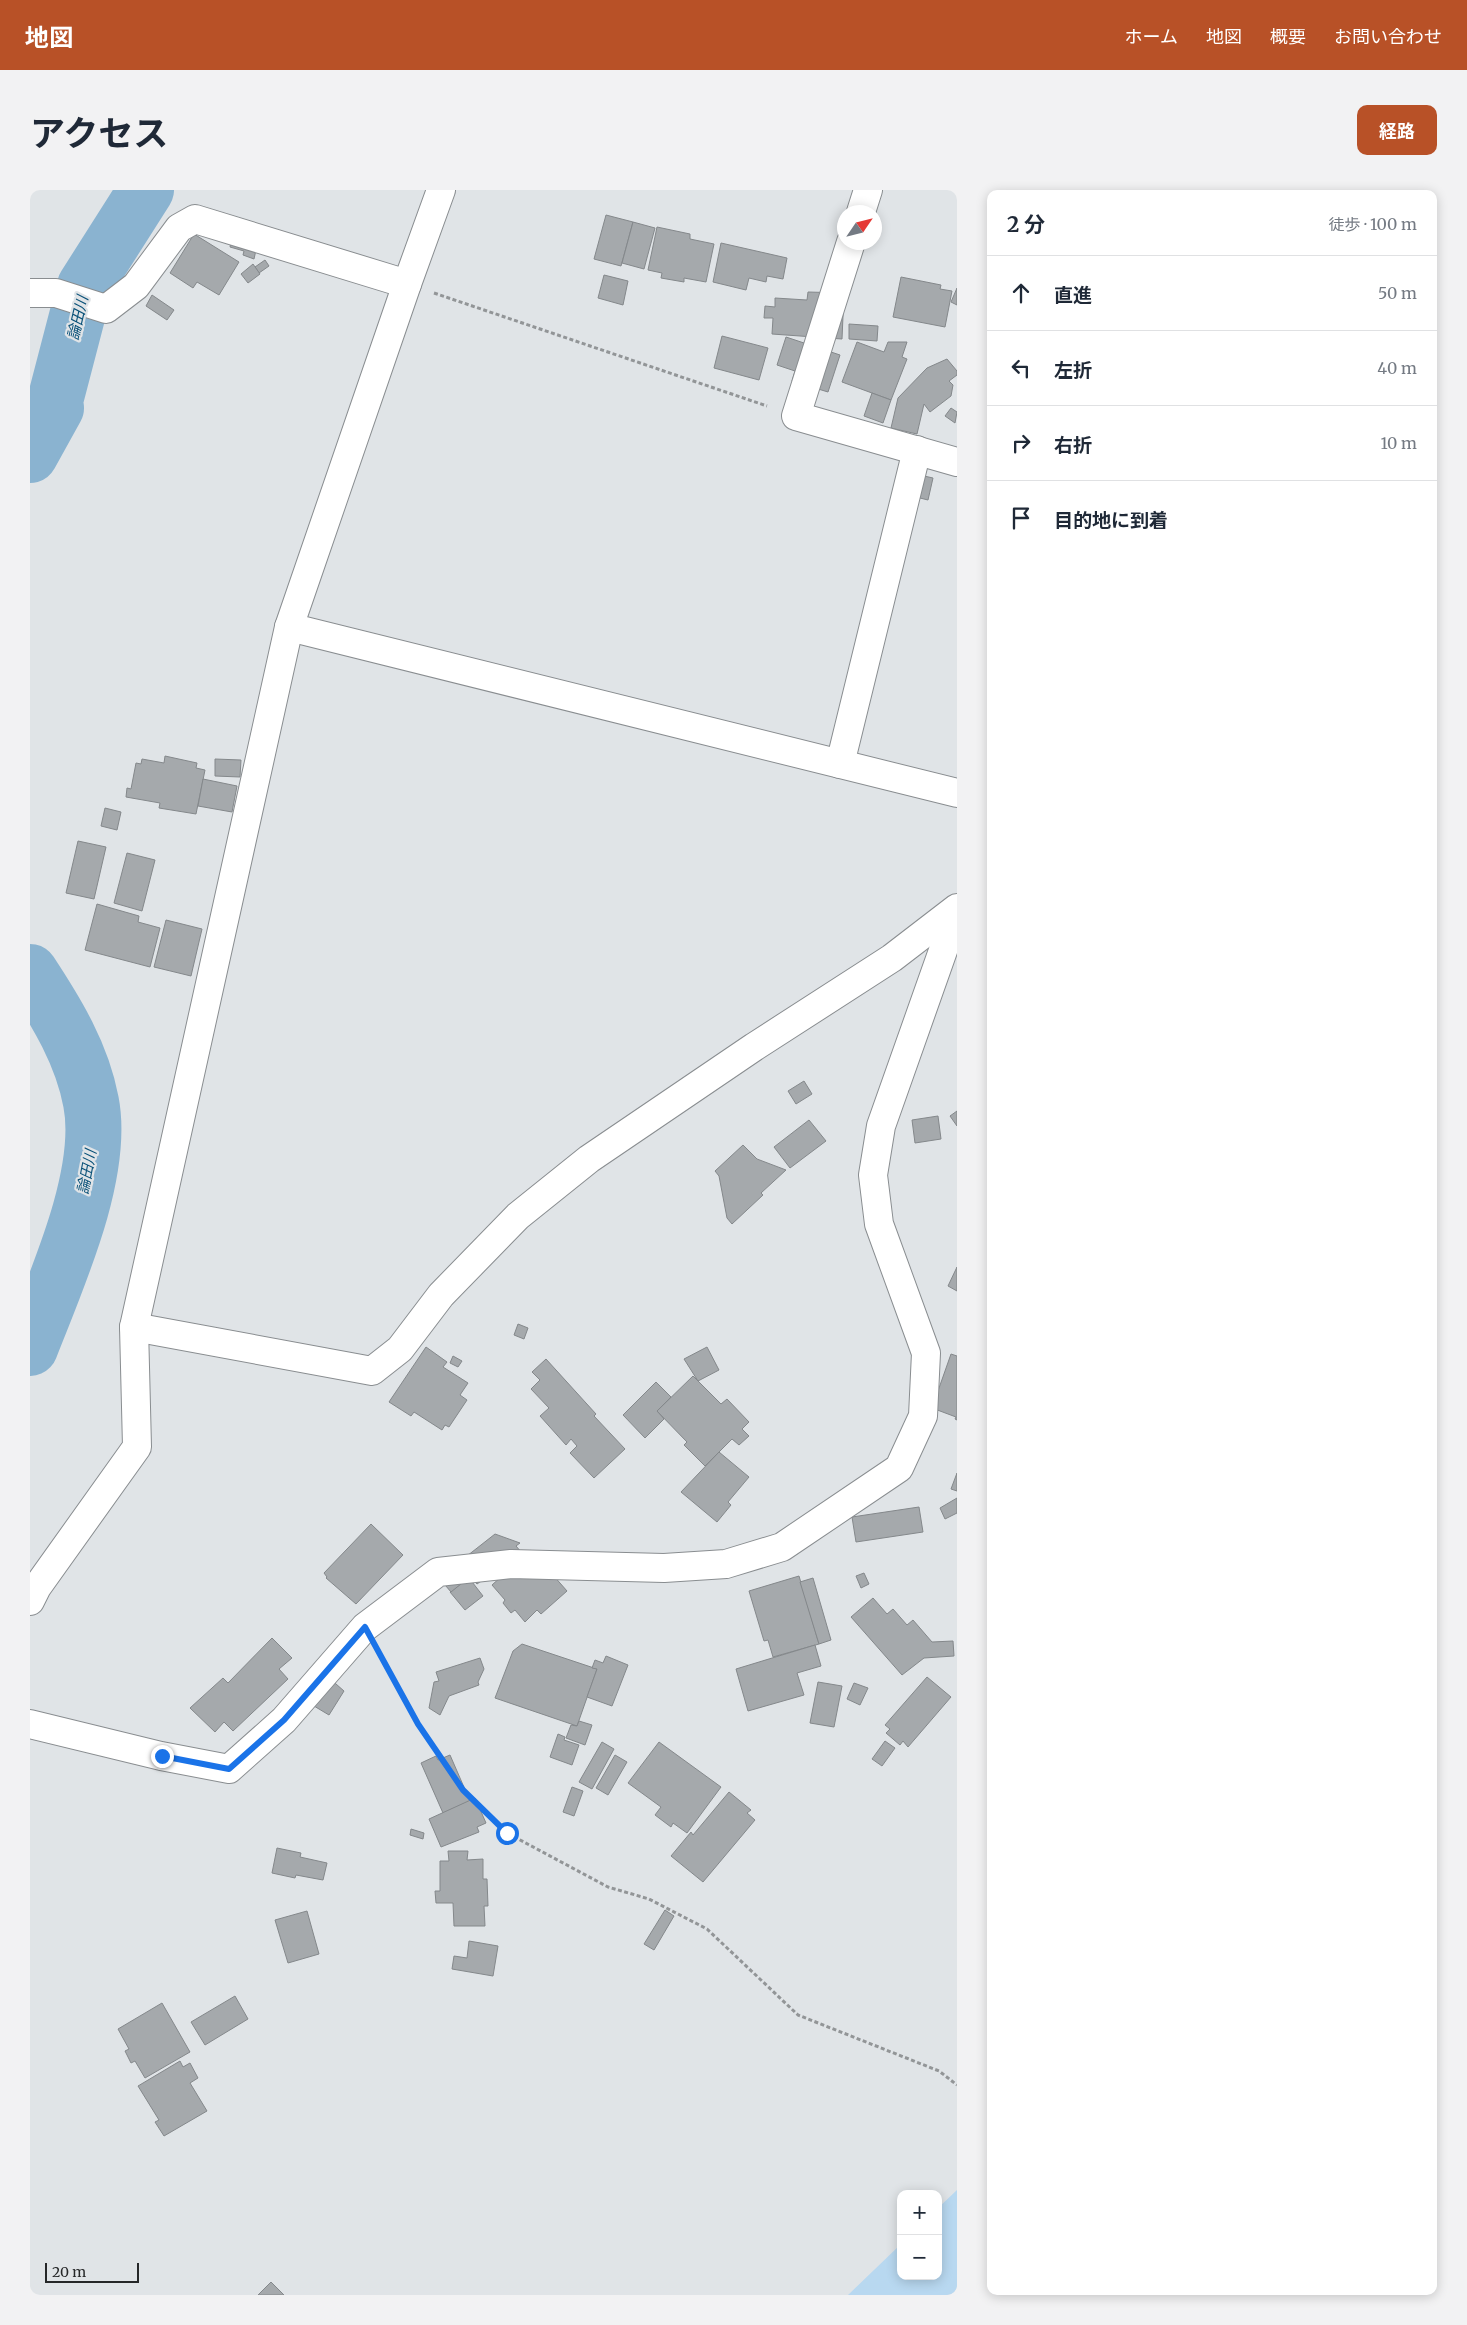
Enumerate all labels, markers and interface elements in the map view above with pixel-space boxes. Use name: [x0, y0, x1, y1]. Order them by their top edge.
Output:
text: 地図: [25, 22, 73, 53]
text: ホーム: [1125, 25, 1178, 48]
text: 地図: [1206, 25, 1242, 48]
text: 概要: [1270, 25, 1306, 48]
text: お問い合わせ: [1334, 25, 1442, 48]
button: 経路: [1357, 105, 1437, 155]
text: アクセス: [30, 112, 168, 156]
north arrow: [837, 205, 882, 250]
text: 2 分: [1007, 211, 1045, 238]
text: 徒歩 · 100 m: [1329, 214, 1417, 234]
icon: ahead: [1007, 279, 1035, 307]
text: 直進: [1054, 283, 1092, 307]
text: 50 m: [1378, 283, 1417, 303]
water label: 論田川: [63, 292, 92, 342]
icon: left: [1007, 354, 1035, 382]
text: 左折: [1054, 358, 1092, 382]
text: 40 m: [1377, 358, 1417, 378]
icon: right: [1007, 429, 1035, 457]
text: 右折: [1054, 433, 1092, 457]
text: 10 m: [1380, 433, 1417, 453]
icon: arrive: [1007, 504, 1035, 532]
text: 目的地に到着: [1054, 508, 1168, 532]
water label: 論田川: [73, 1146, 101, 1196]
route end: [151, 1745, 174, 1768]
route start: [496, 1822, 519, 1845]
map controls: [897, 2190, 942, 2280]
button: +: [897, 2190, 942, 2235]
button: −: [897, 2235, 942, 2280]
scale bar: [45, 2260, 139, 2283]
text: 20 m: [52, 2263, 86, 2281]

